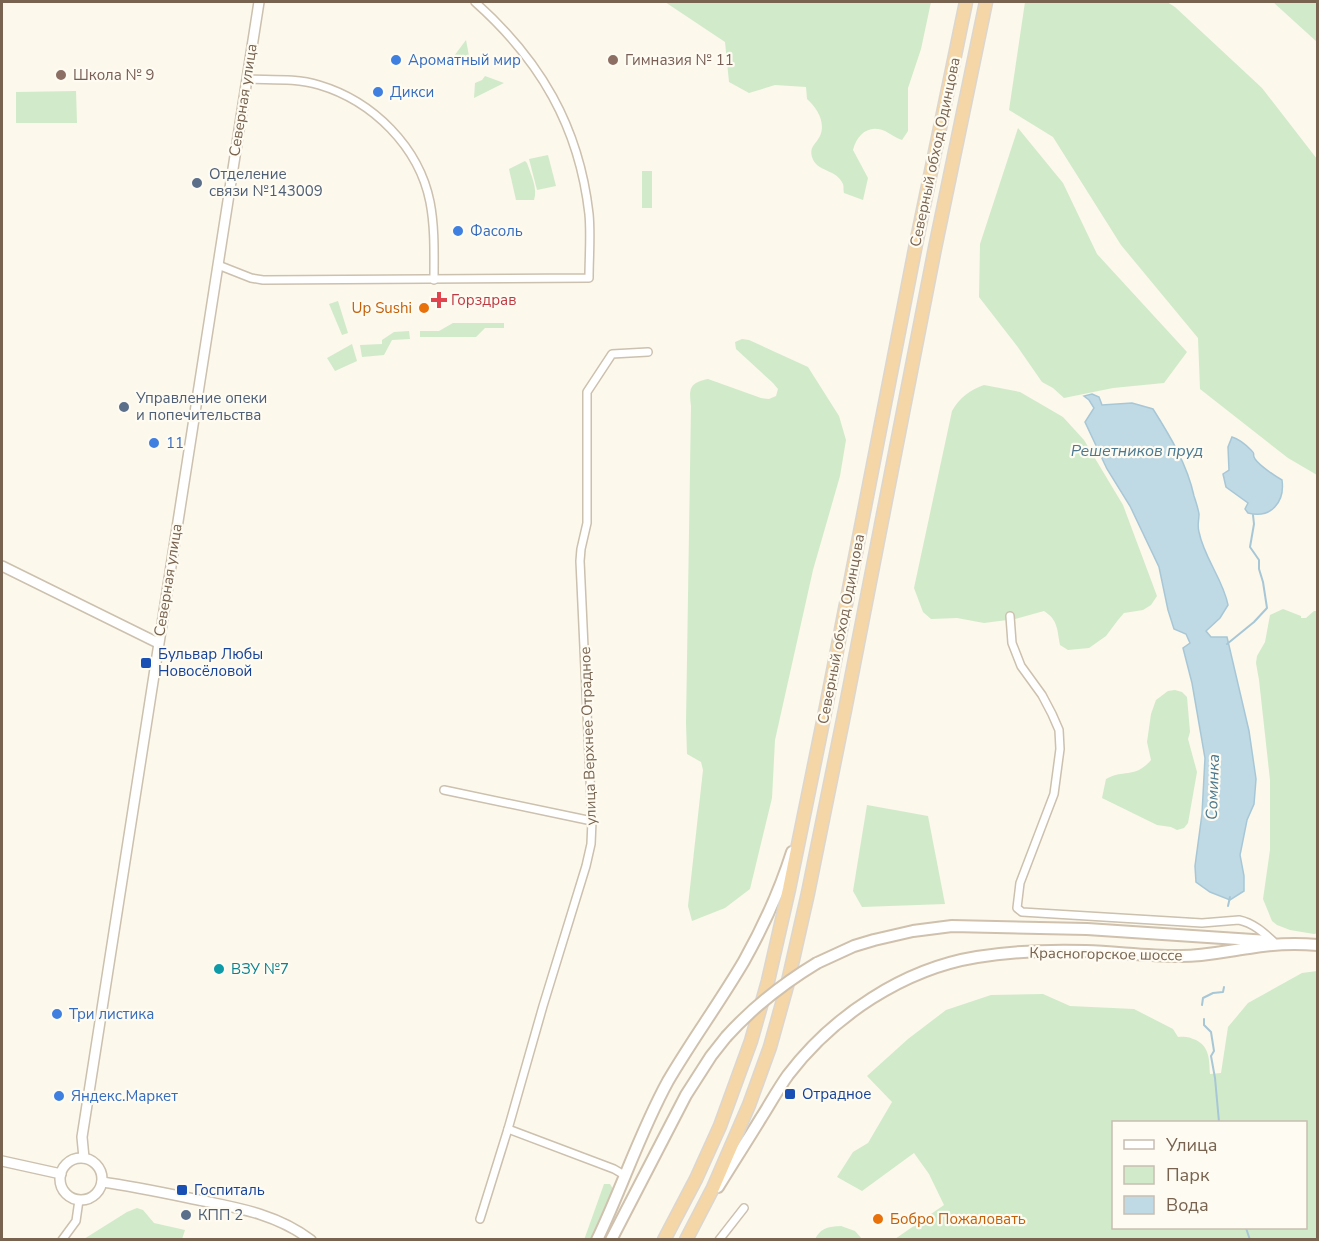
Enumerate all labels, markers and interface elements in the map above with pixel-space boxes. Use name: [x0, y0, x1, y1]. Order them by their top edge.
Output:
street label: Северная улица: [224, 42, 262, 158]
place label: Ароматный мир: [408, 50, 521, 70]
place label: Гимназия № 11: [625, 50, 734, 70]
marker: Ароматный мир: [389, 53, 403, 67]
marker: Гимназия № 11: [606, 53, 620, 67]
street label: Северный обход Одинцова: [905, 55, 965, 249]
place label: Школа № 9: [73, 65, 155, 85]
marker: Школа № 9: [54, 68, 68, 82]
place label: Дикси: [390, 82, 434, 102]
marker: Дикси: [371, 85, 385, 99]
place label: Отделение связи №143009: [209, 164, 323, 201]
marker: Отделение связи №143009: [190, 176, 204, 190]
place label: Фасоль: [470, 221, 523, 241]
marker: Фасоль: [451, 224, 465, 238]
place label: Горздрав: [451, 290, 516, 310]
marker: Горздрав: [432, 293, 446, 307]
place label: Up Sushi: [352, 298, 412, 318]
marker: Up Sushi: [417, 301, 431, 315]
place label: Управление опеки и попечительства: [135, 388, 267, 425]
marker: Управление опеки и попечительства: [117, 400, 131, 414]
place label: 11: [166, 433, 184, 453]
marker: 11: [147, 436, 161, 450]
water label: Решетников пруд: [1071, 440, 1203, 462]
street label: Северная улица: [149, 522, 187, 638]
street label: Северный обход Одинцова: [813, 532, 869, 726]
place label: Бульвар Любы Новосёловой: [158, 644, 263, 681]
street label: улица Верхнее Отрадное: [575, 646, 601, 826]
marker: Бульвар Любы Новосёловой: [139, 656, 153, 670]
water label: Соминка: [1201, 754, 1225, 820]
street label: Красногорское шоссе: [1029, 943, 1183, 965]
place label: ВЗУ №7: [231, 959, 289, 979]
marker: ВЗУ №7: [212, 962, 226, 976]
place label: Три листика: [69, 1004, 154, 1024]
marker: Три листика: [50, 1007, 64, 1021]
place label: Отрадное: [802, 1084, 871, 1104]
place label: Яндекс.Маркет: [71, 1086, 178, 1106]
marker: Отрадное: [783, 1087, 797, 1101]
marker: Яндекс.Маркет: [52, 1089, 66, 1103]
legend: [1112, 1121, 1307, 1229]
text: Улица: [1165, 1133, 1217, 1157]
text: Парк: [1166, 1163, 1210, 1187]
place label: Госпиталь: [194, 1180, 265, 1200]
marker: Госпиталь: [175, 1183, 189, 1197]
text: Вода: [1166, 1193, 1209, 1217]
place label: КПП 2: [198, 1205, 243, 1225]
marker: КПП 2: [179, 1208, 193, 1222]
place label: Бобро Пожаловать: [890, 1209, 1026, 1229]
marker: Бобро Пожаловать: [871, 1212, 885, 1226]

